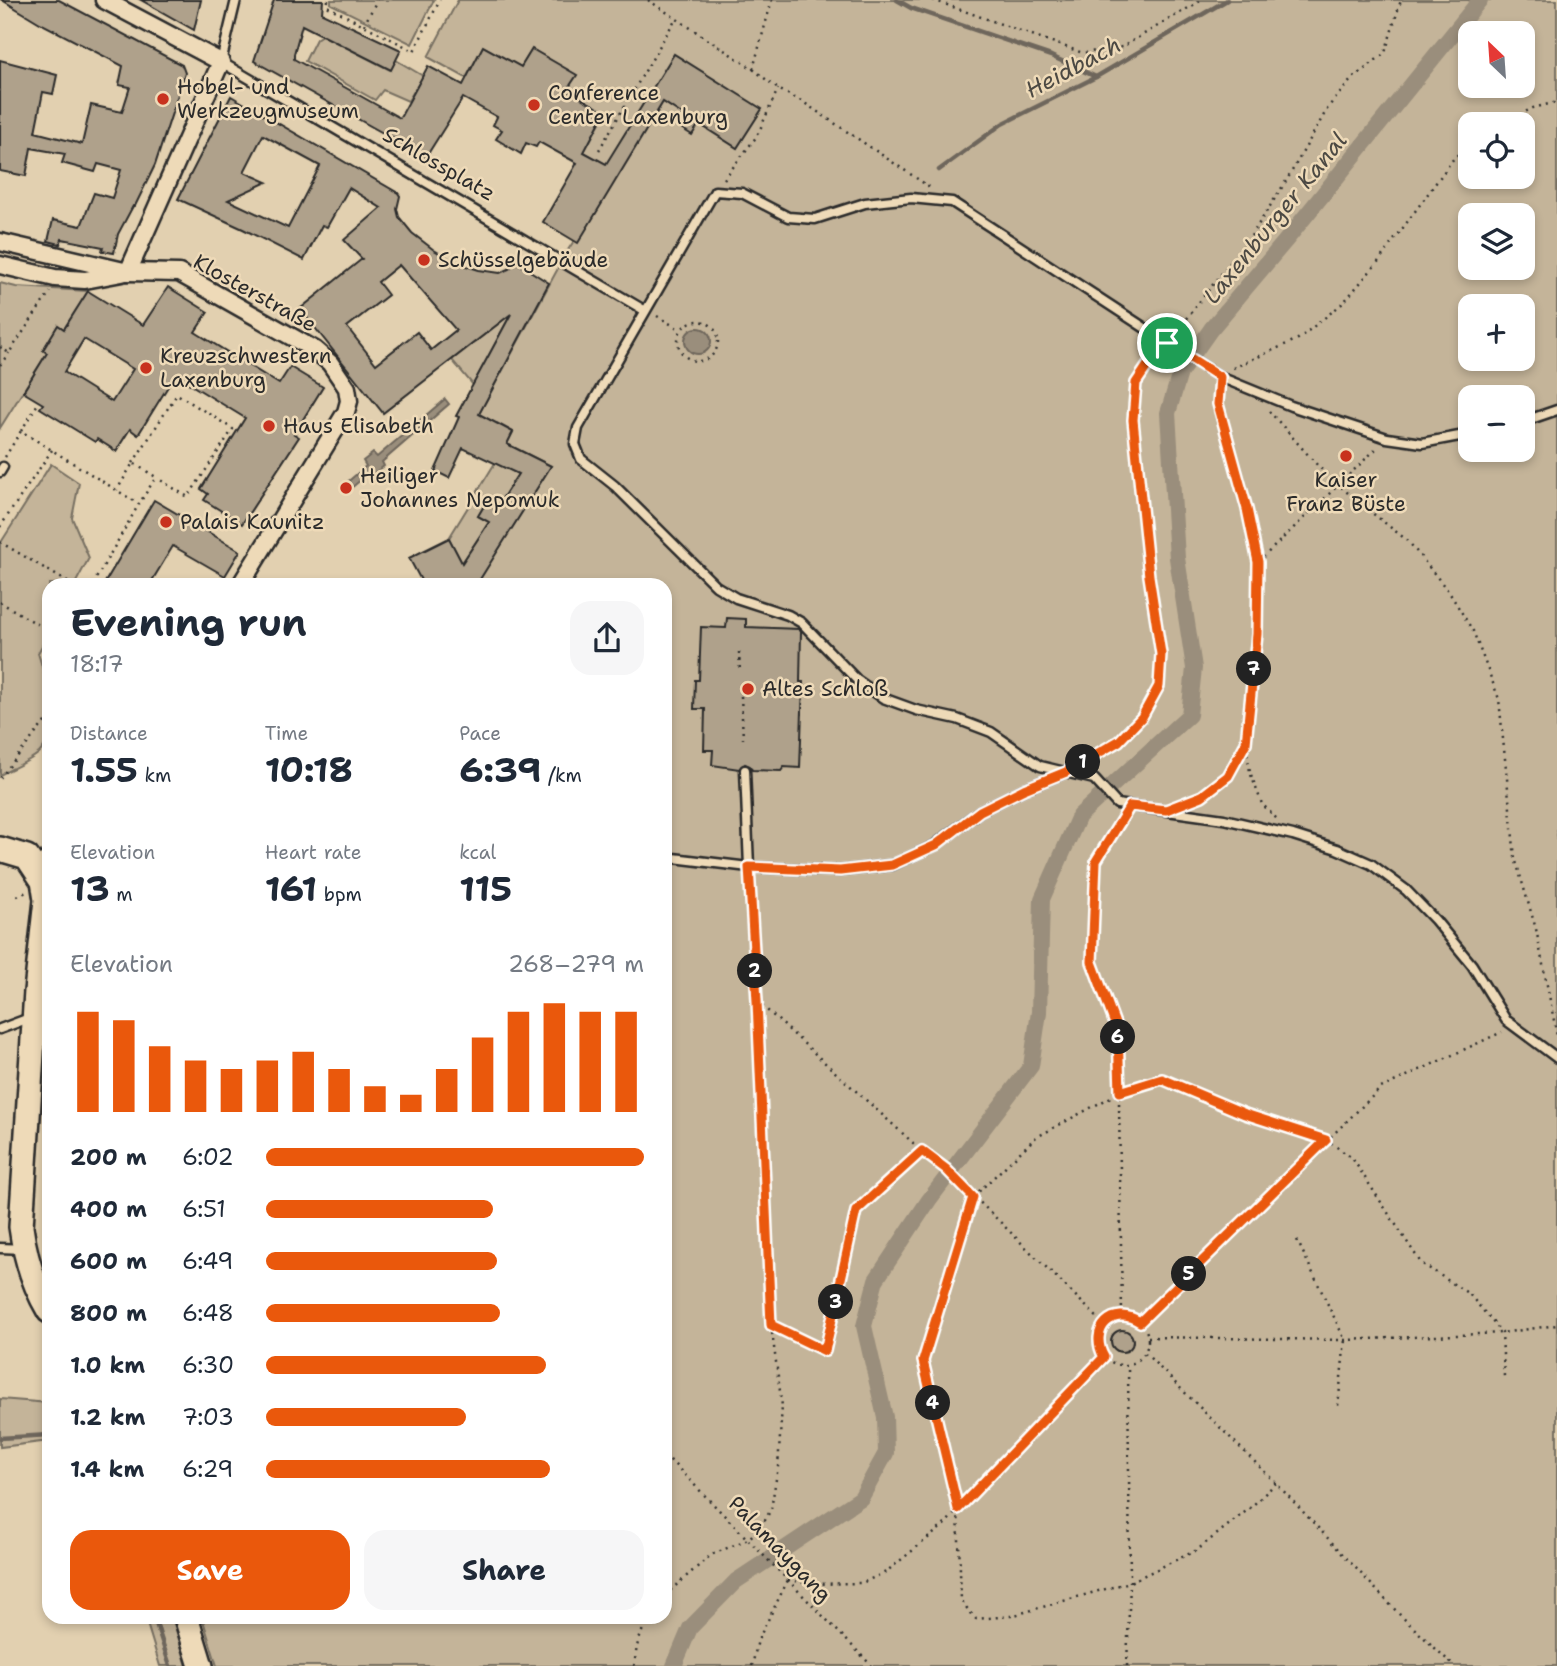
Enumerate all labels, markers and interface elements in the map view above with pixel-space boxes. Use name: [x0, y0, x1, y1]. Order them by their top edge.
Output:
north arrow: [1458, 21, 1535, 98]
map controls: [1458, 21, 1535, 462]
water label: Heidbach: [1020, 29, 1126, 105]
place label: Hobel- und Werkzeugmuseum: [177, 73, 359, 125]
place label: Conference Center Laxenburg: [548, 79, 728, 131]
marker: Hobel- und Werkzeugmuseum: [155, 91, 171, 107]
marker: Conference Center Laxenburg: [526, 97, 542, 113]
button: locate: [1458, 112, 1535, 189]
street label: Schlossplatz: [378, 121, 500, 207]
water label: Laxenburger Kanal: [1196, 126, 1354, 310]
button: layers: [1458, 203, 1535, 280]
place label: Schüsselgebäude: [438, 246, 608, 274]
street label: Klosterstraße: [188, 248, 322, 338]
marker: Schüsselgebäude: [416, 252, 432, 268]
button: +: [1458, 294, 1535, 371]
pin: [1137, 313, 1197, 373]
icon: arrive: [1148, 324, 1186, 362]
place label: Kreuzschwestern Laxenburg: [160, 342, 332, 394]
marker: Kreuzschwestern Laxenburg: [138, 360, 154, 376]
button: −: [1458, 385, 1535, 462]
place label: Haus Elisabeth: [283, 412, 434, 440]
marker: Haus Elisabeth: [261, 418, 277, 434]
marker: Kaiser Franz Büste: [1338, 448, 1354, 464]
place label: Heiliger Johannes Nepomuk: [360, 462, 560, 514]
place label: Kaiser Franz Büste: [1286, 466, 1406, 518]
marker: Heiliger Johannes Nepomuk: [338, 480, 354, 496]
place label: Palais Kaunitz: [180, 508, 324, 536]
marker: Palais Kaunitz: [158, 514, 174, 530]
text: Evening run: [70, 597, 307, 648]
button: share: [570, 601, 644, 675]
text: 18:17: [70, 649, 124, 679]
pin: 7: [1236, 652, 1272, 686]
text: 7: [1247, 656, 1260, 681]
place label: Altes Schloß: [762, 675, 888, 703]
marker: Altes Schloß: [740, 681, 756, 697]
text: Distance: [70, 721, 148, 746]
text: Time: [265, 721, 308, 746]
text: Pace: [459, 721, 501, 746]
pin: 1: [1066, 744, 1100, 780]
text: 1.55: [70, 746, 138, 793]
text: 10:18: [265, 746, 353, 793]
text: 6:39: [459, 746, 542, 793]
text: 1: [1078, 749, 1087, 774]
text: km: [138, 763, 171, 788]
text: /km: [542, 763, 582, 788]
text: Elevation: [70, 840, 155, 865]
text: Heart rate: [265, 840, 361, 865]
text: kcal: [459, 840, 496, 865]
text: 13: [70, 865, 110, 912]
text: 161: [265, 865, 317, 912]
text: 115: [459, 865, 512, 912]
text: m: [110, 882, 133, 907]
text: bpm: [317, 882, 362, 907]
text: Elevation: [70, 949, 173, 979]
text: 268–279 m: [508, 949, 644, 979]
pin: 2: [738, 954, 772, 988]
text: 2: [748, 958, 761, 983]
pin: 6: [1100, 1020, 1136, 1054]
text: 6: [1111, 1024, 1124, 1049]
text: 200 m: [70, 1142, 147, 1172]
text: 6:02: [182, 1142, 234, 1172]
text: 400 m: [70, 1194, 147, 1224]
text: 6:51: [182, 1194, 226, 1224]
text: 600 m: [70, 1246, 147, 1276]
text: 6:49: [182, 1246, 233, 1276]
pin: 5: [1172, 1256, 1206, 1292]
text: 5: [1183, 1261, 1194, 1286]
pin: 3: [818, 1284, 854, 1320]
text: 3: [829, 1289, 842, 1314]
text: 800 m: [70, 1298, 147, 1328]
text: 6:48: [182, 1298, 234, 1328]
text: 1.0 km: [70, 1350, 145, 1380]
text: 6:30: [182, 1350, 234, 1380]
pin: 4: [916, 1386, 950, 1420]
text: 4: [926, 1390, 939, 1415]
text: 1.2 km: [70, 1402, 146, 1432]
text: 7:03: [182, 1402, 234, 1432]
text: 1.4 km: [70, 1454, 144, 1484]
text: 6:29: [182, 1454, 233, 1484]
street label: Palamaygang: [722, 1490, 838, 1608]
button: Save: [70, 1530, 350, 1610]
button: Share: [364, 1530, 644, 1610]

